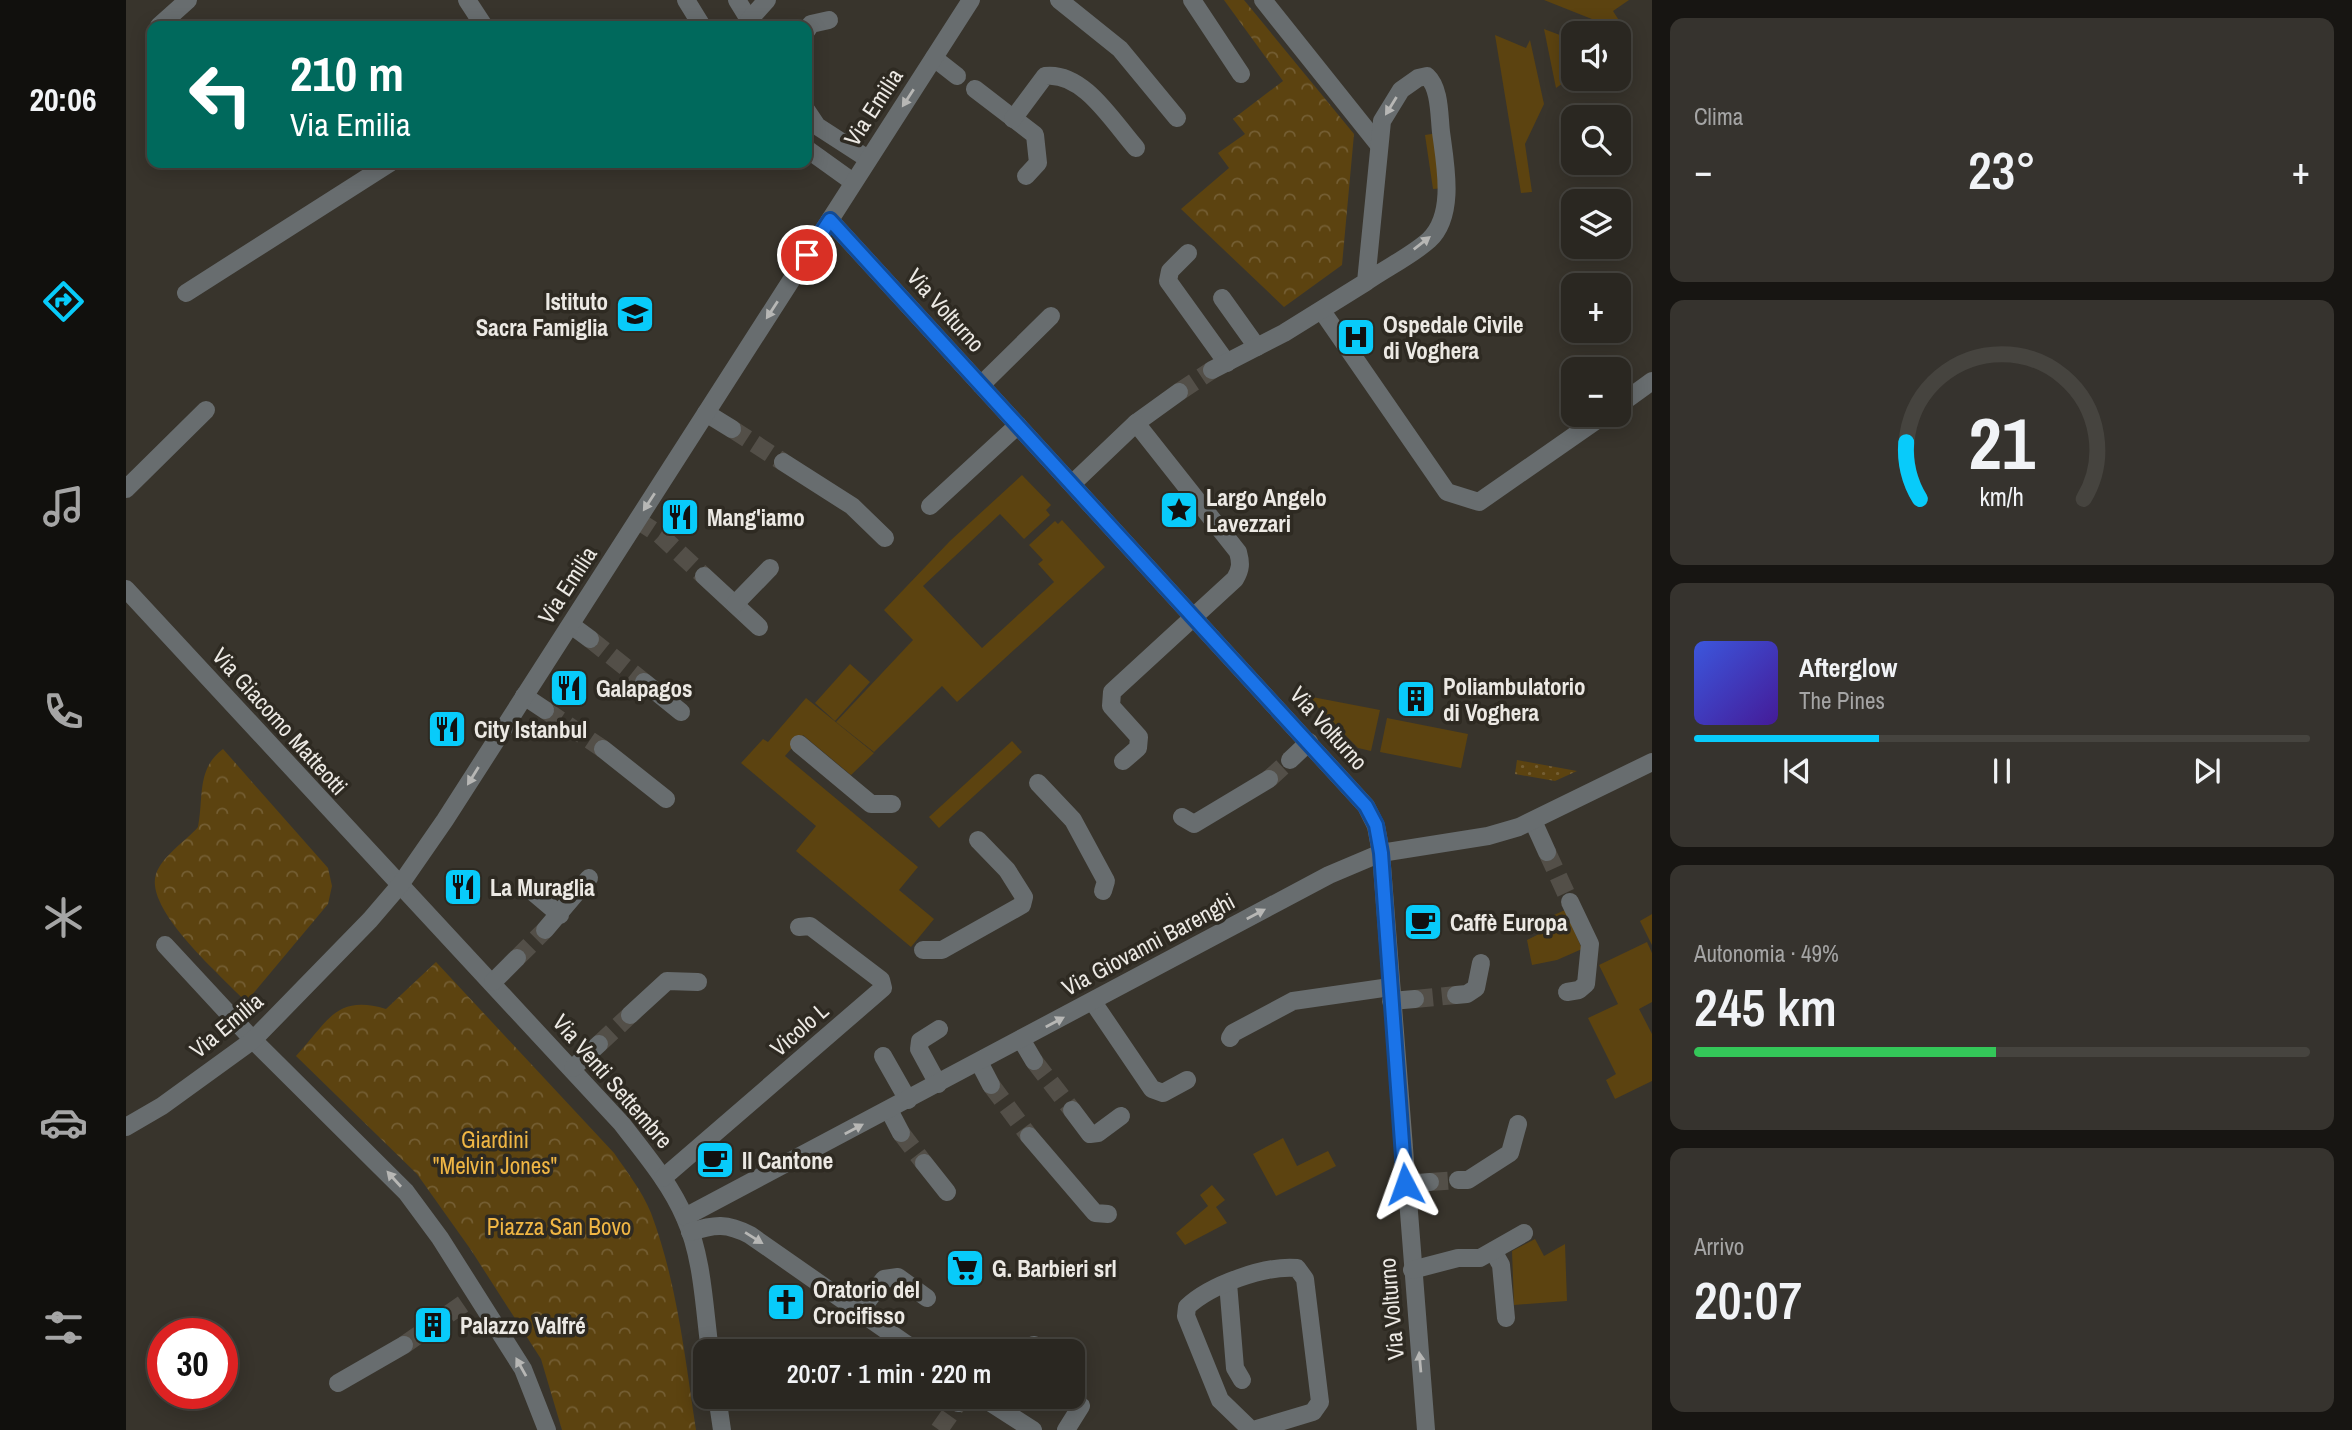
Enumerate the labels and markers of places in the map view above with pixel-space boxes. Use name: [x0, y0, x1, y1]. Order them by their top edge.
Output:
pin: [777, 225, 837, 285]
place label: Istituto Sacra Famiglia: [476, 286, 609, 343]
school or university icon: Istituto Sacra Famiglia: [614, 293, 656, 335]
place label: Ospedale Civile di Voghera: [1383, 309, 1523, 366]
hospital icon: Ospedale Civile di Voghera: [1335, 316, 1377, 358]
place label: Largo Angelo Lavezzari: [1206, 482, 1327, 539]
place icon: Largo Angelo Lavezzari: [1158, 489, 1200, 531]
restaurant icon: Mang'iamo: [659, 496, 701, 538]
place label: Mang'iamo: [707, 502, 805, 533]
restaurant icon: Galapagos: [548, 667, 590, 709]
place label: Poliambulatorio di Voghera: [1443, 671, 1586, 728]
place label: Galapagos: [596, 673, 692, 704]
building icon: Poliambulatorio di Voghera: [1395, 678, 1437, 720]
restaurant icon: City Istanbul: [426, 708, 468, 750]
place label: City Istanbul: [474, 714, 587, 745]
restaurant icon: La Muraglia: [442, 866, 484, 908]
place label: La Muraglia: [490, 872, 595, 903]
cafe icon: Caffè Europa: [1402, 901, 1444, 943]
place label: Caffè Europa: [1450, 907, 1568, 938]
cafe icon: Il Cantone: [694, 1139, 736, 1181]
place label: Il Cantone: [742, 1145, 833, 1176]
supermarket icon: G. Barbieri srl: [944, 1247, 986, 1289]
place label: G. Barbieri srl: [992, 1253, 1117, 1284]
place label: Oratorio del Crocifisso: [813, 1274, 920, 1331]
church icon: Oratorio del Crocifisso: [765, 1281, 807, 1323]
building icon: Palazzo Valfré: [412, 1304, 454, 1346]
place label: Palazzo Valfré: [460, 1310, 586, 1341]

